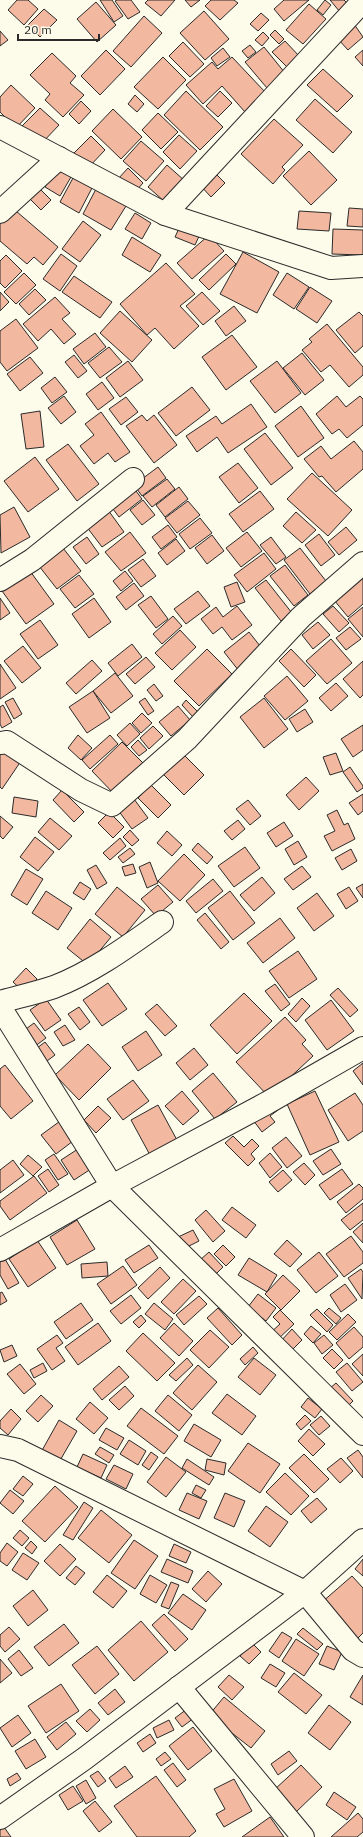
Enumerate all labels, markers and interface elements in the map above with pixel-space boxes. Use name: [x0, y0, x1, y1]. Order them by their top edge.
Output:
scale bar: [18, 16, 99, 42]
text: 20 m: [24, 22, 52, 37]

